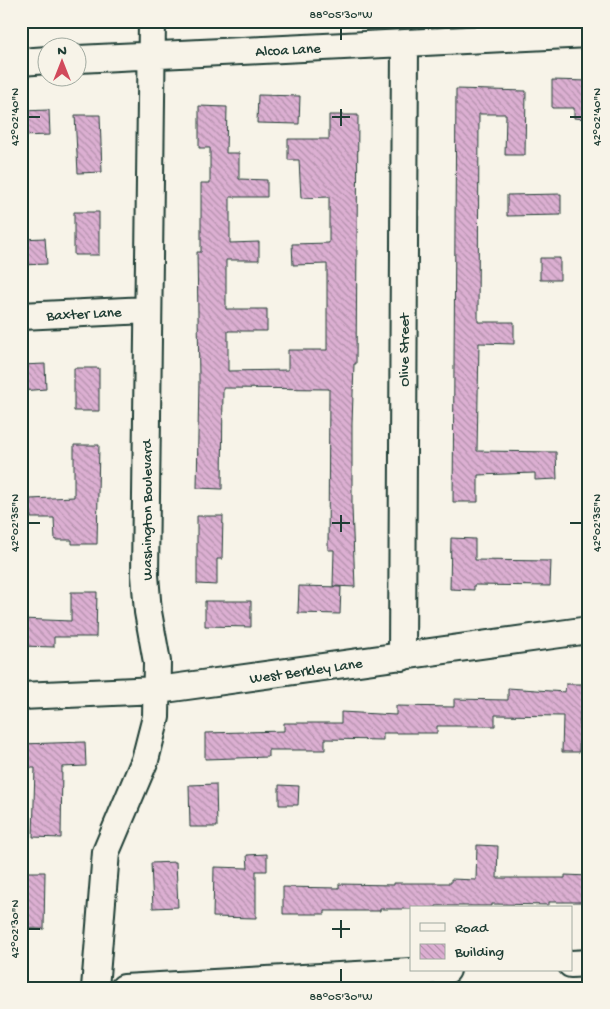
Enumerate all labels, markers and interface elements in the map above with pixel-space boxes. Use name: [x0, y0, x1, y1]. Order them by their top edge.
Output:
text: 88°05'30"W: [310, 9, 372, 23]
north arrow: [38, 38, 88, 88]
street label: Alcoa Lane: [255, 40, 322, 62]
text: N: [57, 43, 67, 60]
text: 42°02'40"N: [9, 88, 23, 146]
text: 42°02'40"N: [591, 88, 605, 146]
street label: Baxter Lane: [45, 304, 122, 326]
street label: Olive Street: [396, 311, 414, 387]
street label: Washington Boulevard: [139, 438, 157, 580]
text: 42°02'35"N: [9, 494, 23, 552]
text: 42°02'35"N: [591, 494, 605, 552]
street label: West Berkley Lane: [249, 655, 364, 689]
text: 42°02'30"N: [9, 900, 23, 958]
legend: [410, 906, 572, 972]
text: Road: [455, 920, 489, 938]
text: Building: [454, 944, 504, 962]
text: 88°05'30"W: [310, 991, 372, 1005]

